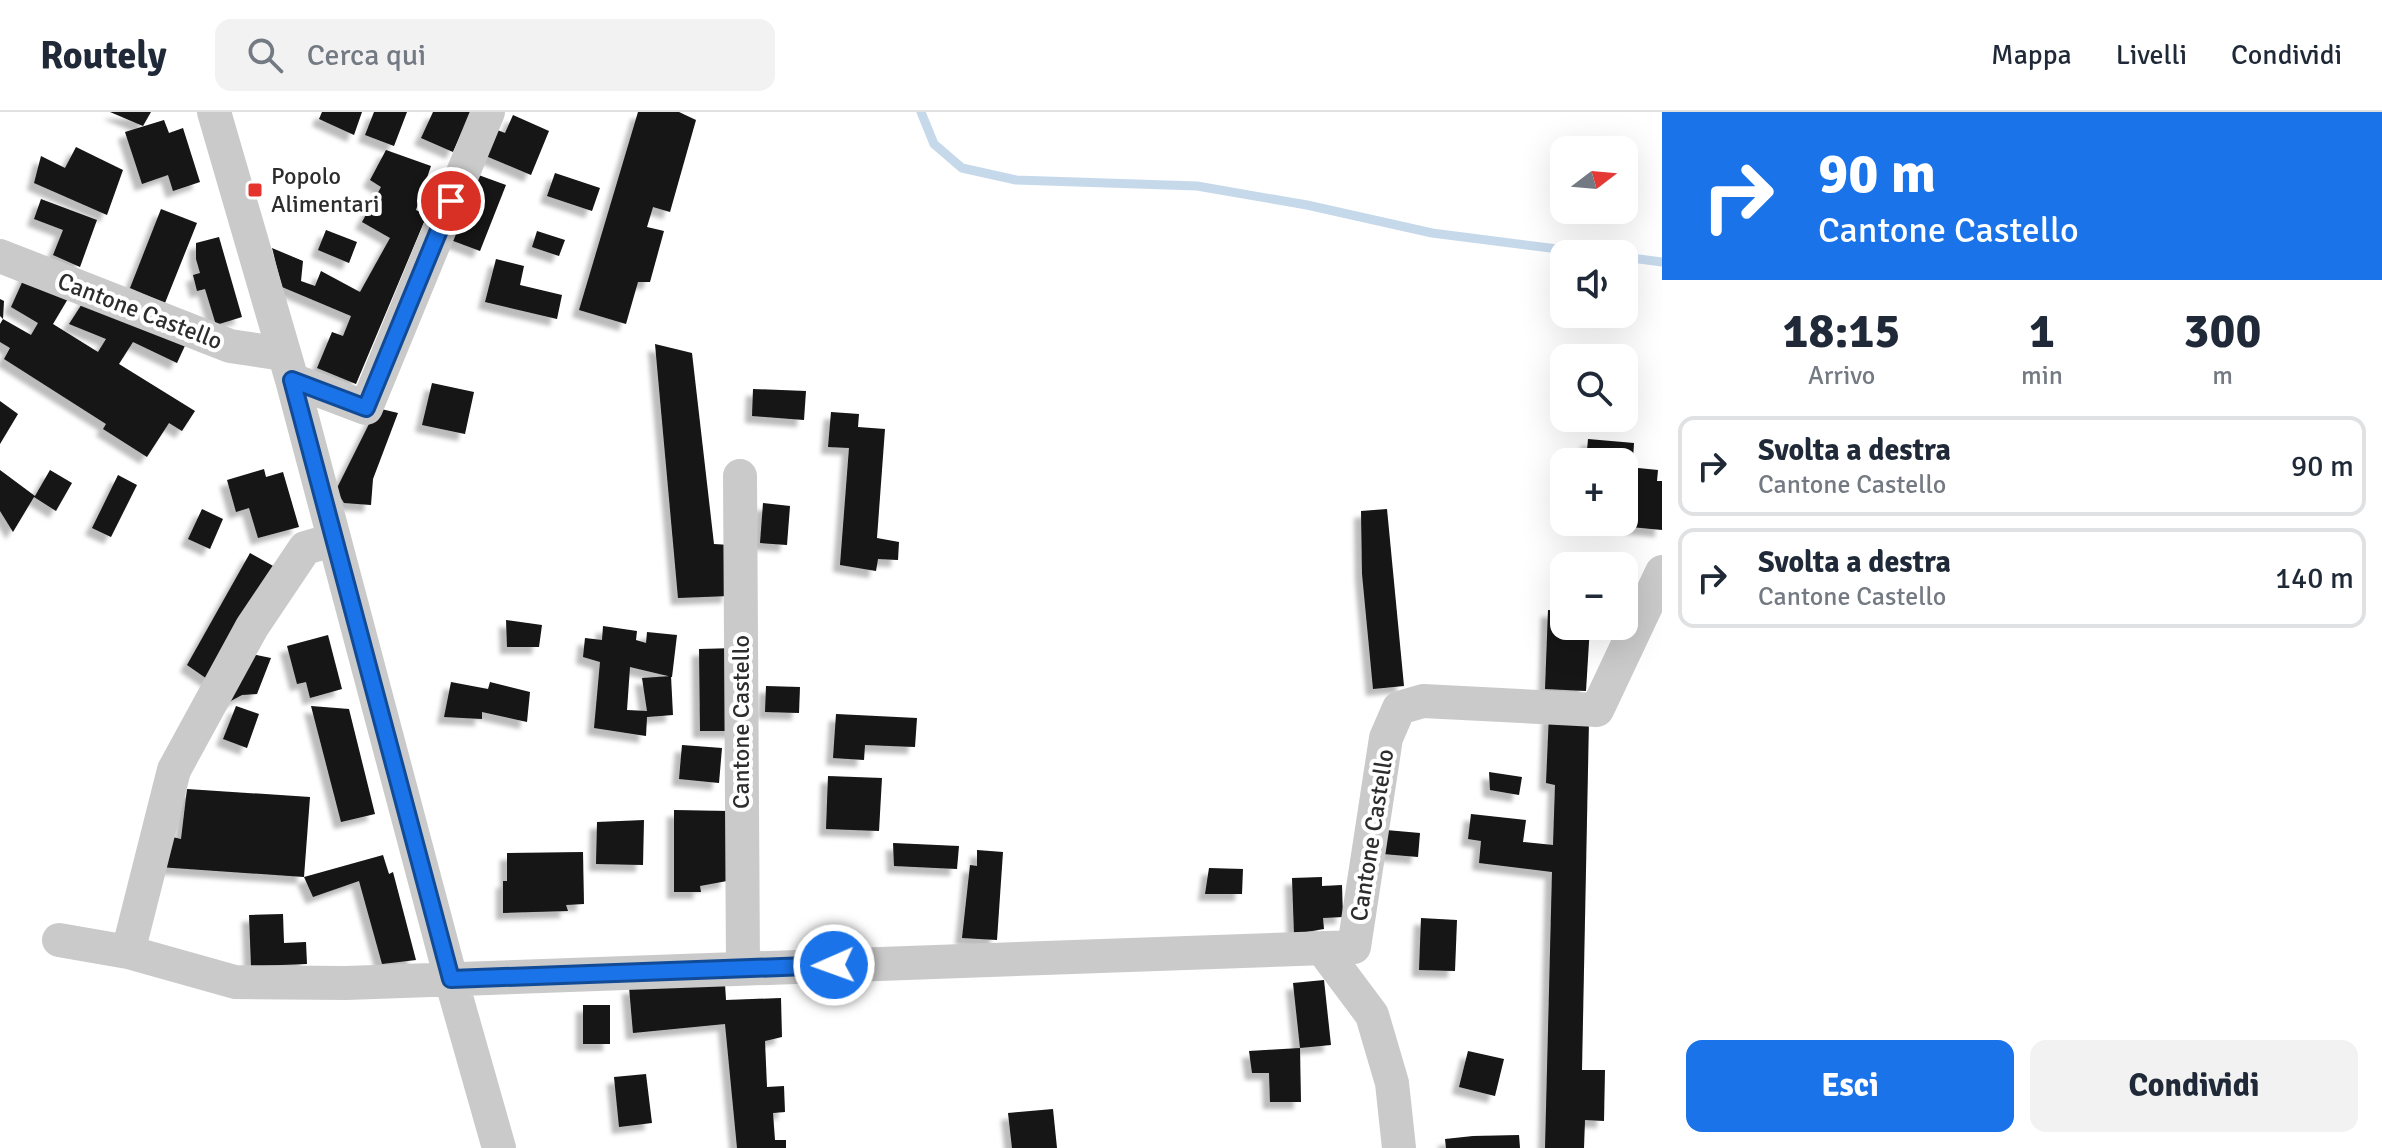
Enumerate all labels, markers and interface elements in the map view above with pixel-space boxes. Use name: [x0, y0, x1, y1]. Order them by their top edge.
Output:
search box: [215, 19, 775, 91]
text: Routely: [40, 32, 167, 79]
icon: search: [243, 33, 287, 77]
text: Cerca qui: [307, 37, 426, 74]
text: Mappa: [1991, 38, 2072, 72]
text: Livelli: [2116, 38, 2187, 72]
text: Condividi: [2231, 38, 2342, 72]
north arrow: [1550, 136, 1638, 224]
map controls: [1550, 136, 1638, 640]
text: 90 m: [1818, 139, 1936, 208]
icon: right: [1686, 144, 1790, 248]
place label: Popolo Alimentari: [271, 161, 379, 219]
pin: [417, 167, 485, 235]
icon: arrive: [429, 179, 473, 223]
marker: Popolo Alimentari: [246, 181, 264, 199]
text: Cantone Castello: [1818, 208, 2079, 253]
button: sound: [1550, 240, 1638, 328]
street label: Cantone Castello: [53, 266, 227, 356]
text: 18:15: [1783, 302, 1900, 361]
text: 1: [2029, 302, 2055, 361]
text: 300: [2184, 302, 2261, 361]
button: search: [1550, 344, 1638, 432]
text: Arrivo: [1808, 360, 1875, 392]
text: min: [2021, 360, 2063, 392]
text: m: [2212, 360, 2233, 392]
text: Svolta a destra: [1758, 432, 1951, 469]
icon: right: [1690, 444, 1734, 488]
button: +: [1550, 448, 1638, 536]
text: 90 m: [2291, 448, 2354, 485]
text: Cantone Castello: [1758, 469, 1946, 501]
text: Svolta a destra: [1758, 544, 1951, 581]
button: −: [1550, 552, 1638, 640]
icon: right: [1690, 556, 1734, 600]
text: 140 m: [2275, 560, 2354, 597]
text: Cantone Castello: [1758, 581, 1946, 613]
street label: Cantone Castello: [726, 635, 756, 809]
street label: Cantone Castello: [1344, 747, 1400, 923]
position arrow: [792, 923, 876, 1007]
button: Esci: [1686, 1040, 2014, 1132]
button: Condividi: [2030, 1040, 2358, 1132]

